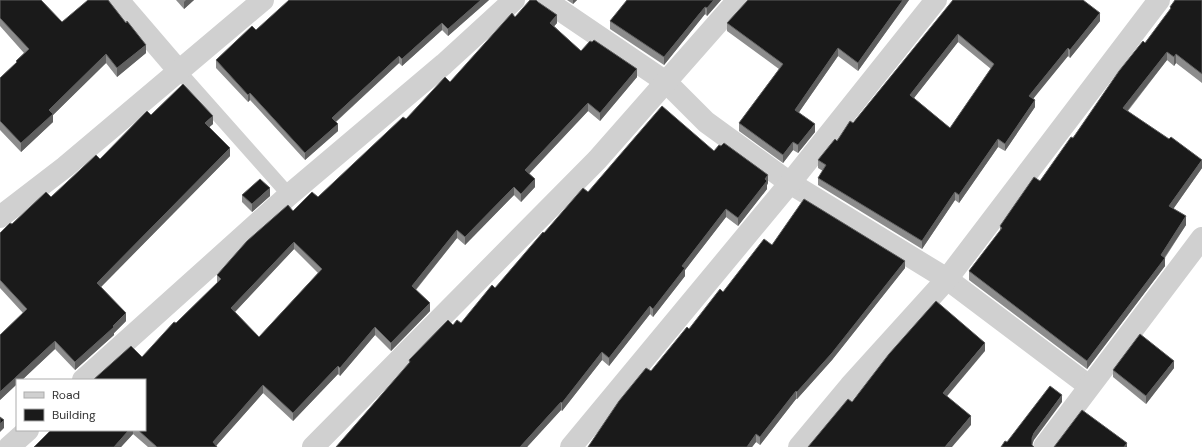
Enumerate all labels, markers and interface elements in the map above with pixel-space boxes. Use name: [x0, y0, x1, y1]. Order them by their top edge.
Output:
legend: [16, 379, 146, 431]
text: Road: [52, 387, 80, 403]
text: Building: [52, 407, 96, 423]

